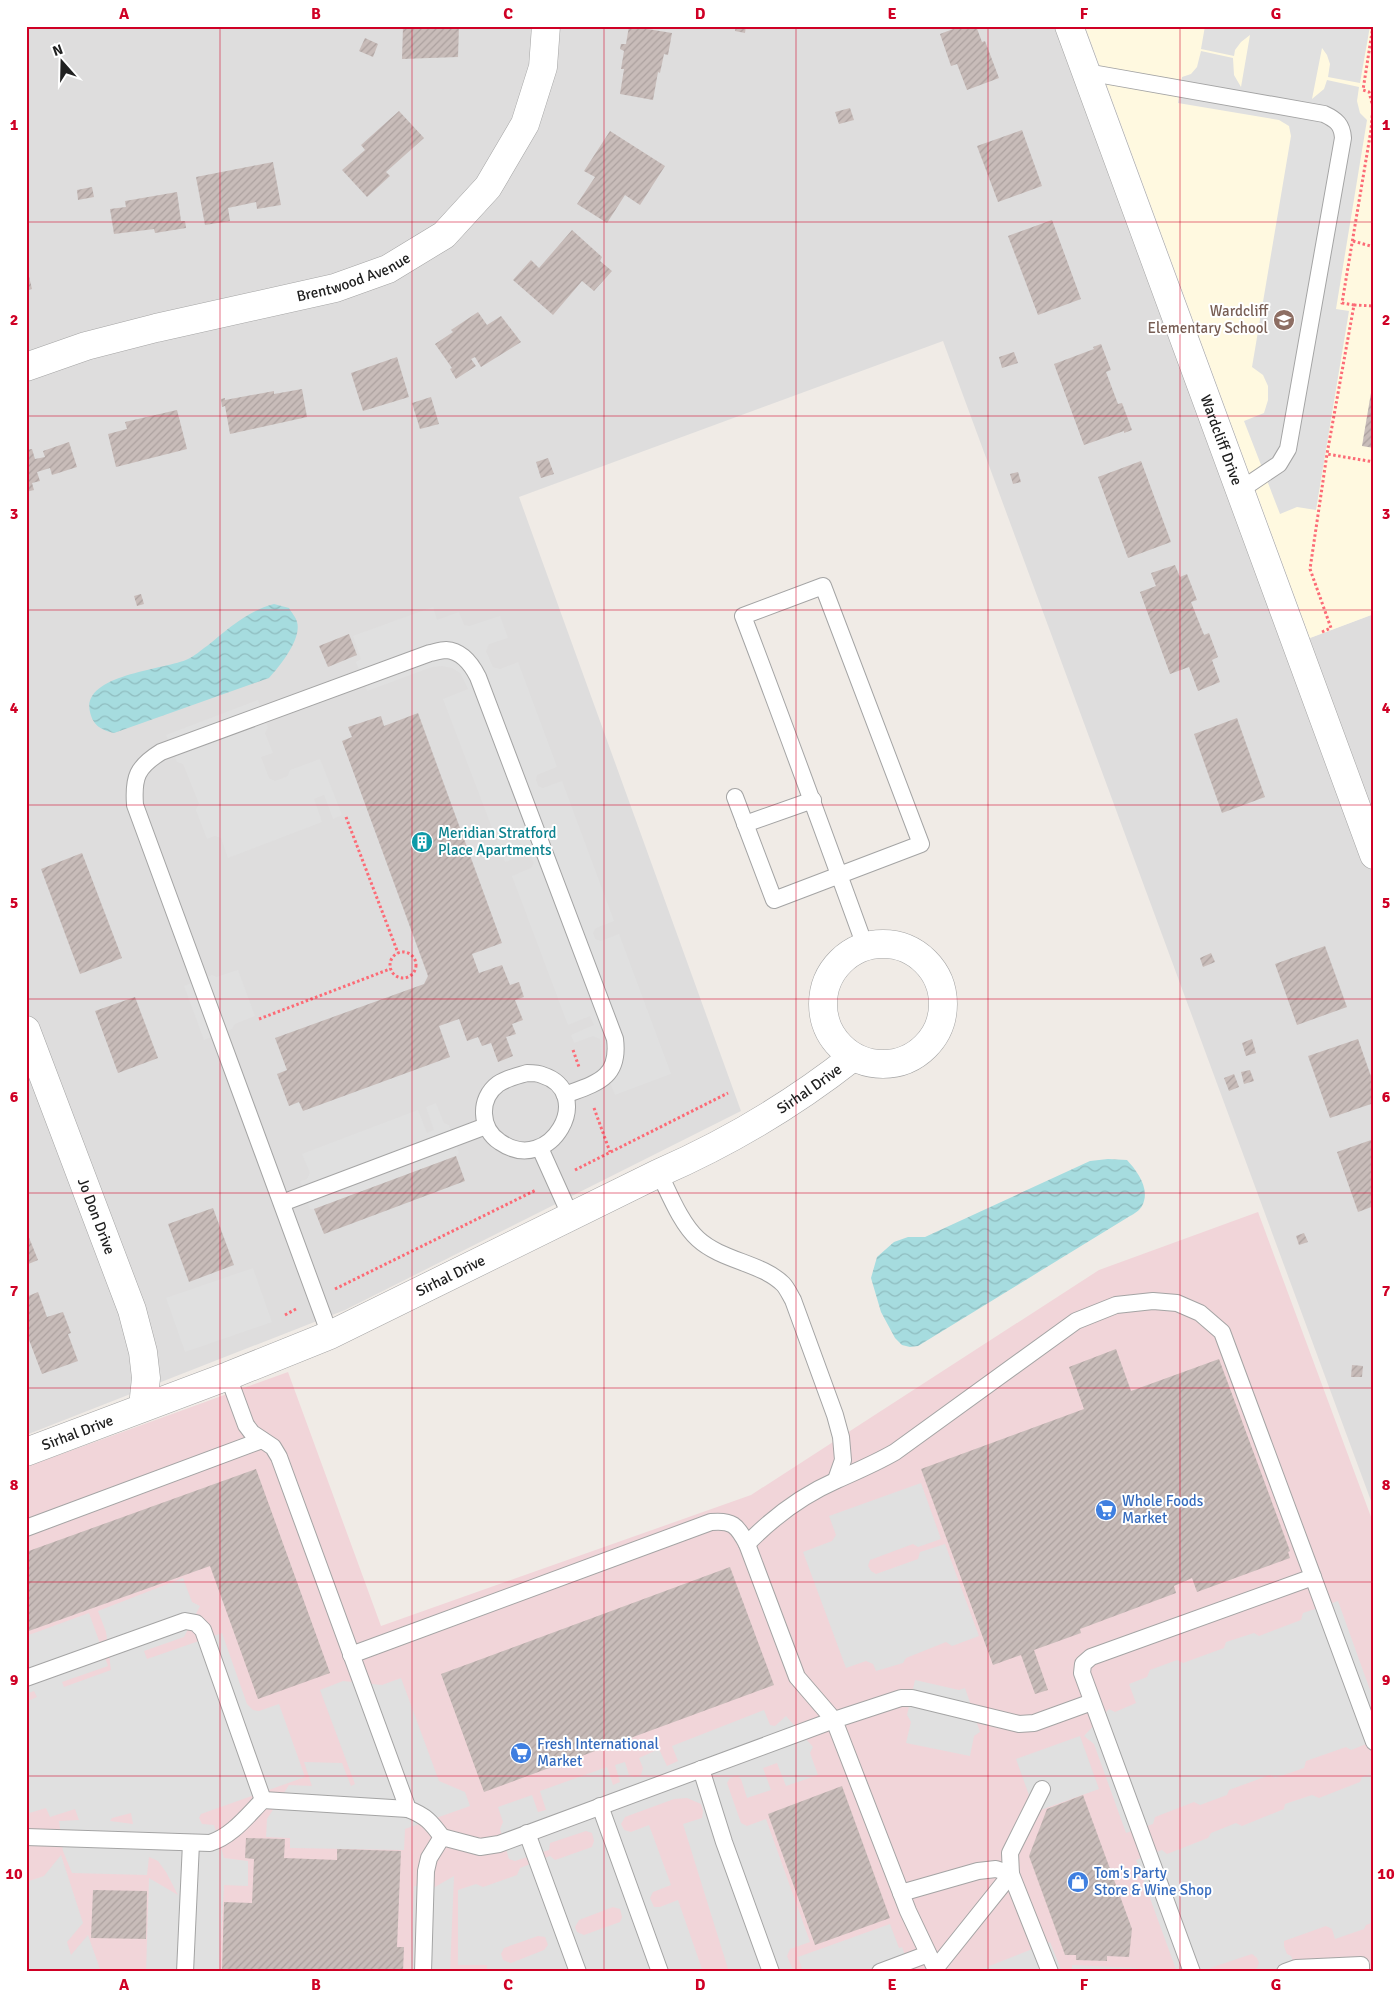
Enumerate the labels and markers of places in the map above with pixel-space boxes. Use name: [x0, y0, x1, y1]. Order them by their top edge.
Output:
place label: Wardcliff Elementary School: [1147, 302, 1269, 337]
school or university icon: Wardcliff Elementary School: [1272, 308, 1296, 332]
place label: Meridian Stratford Place Apartments: [438, 824, 557, 859]
building icon: Meridian Stratford Place Apartments: [410, 830, 434, 854]
place label: Whole Foods Market: [1122, 1492, 1204, 1527]
supermarket icon: Whole Foods Market: [1094, 1498, 1118, 1522]
place label: Fresh International Market: [537, 1735, 659, 1770]
supermarket icon: Fresh International Market: [509, 1741, 533, 1765]
place label: Tom's Party Store & Wine Shop: [1094, 1864, 1212, 1899]
shop icon: Tom's Party Store & Wine Shop: [1066, 1870, 1090, 1894]

